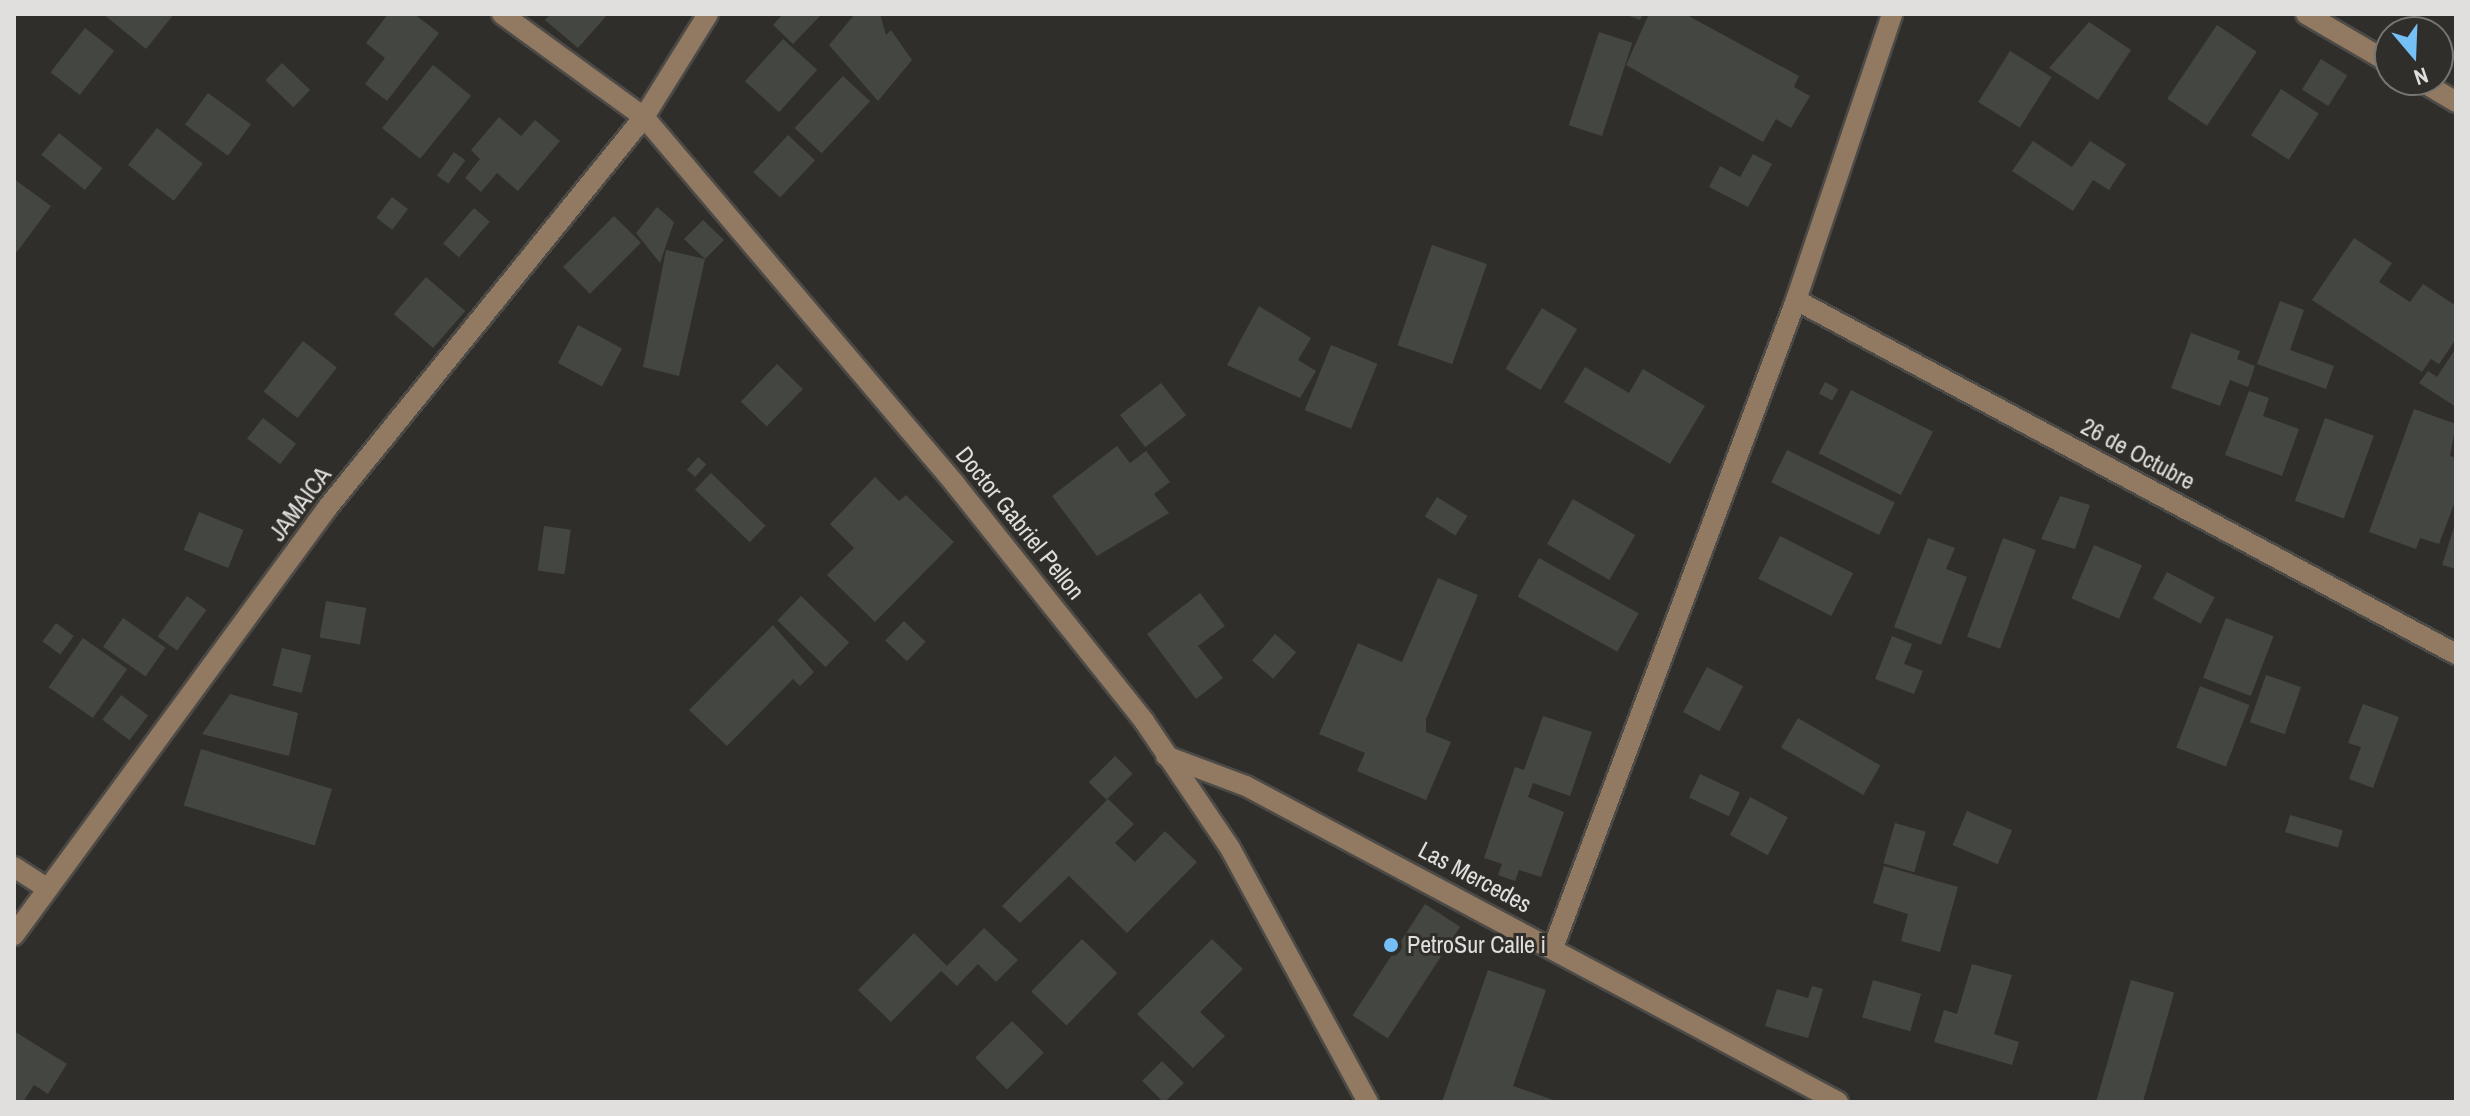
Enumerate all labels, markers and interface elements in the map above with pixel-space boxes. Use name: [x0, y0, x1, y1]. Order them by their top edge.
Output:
north arrow: [2374, 16, 2454, 96]
text: N: [2410, 60, 2432, 93]
street label: 26 de Octubre: [2076, 412, 2200, 496]
street label: Doctor Gabriel Pellon: [950, 441, 1090, 605]
street label: JAMAICA: [263, 461, 337, 547]
street label: Las Mercedes: [1414, 835, 1536, 919]
place label: PetroSur Calle i: [1407, 931, 1546, 959]
marker: PetroSur Calle i: [1382, 936, 1400, 954]

